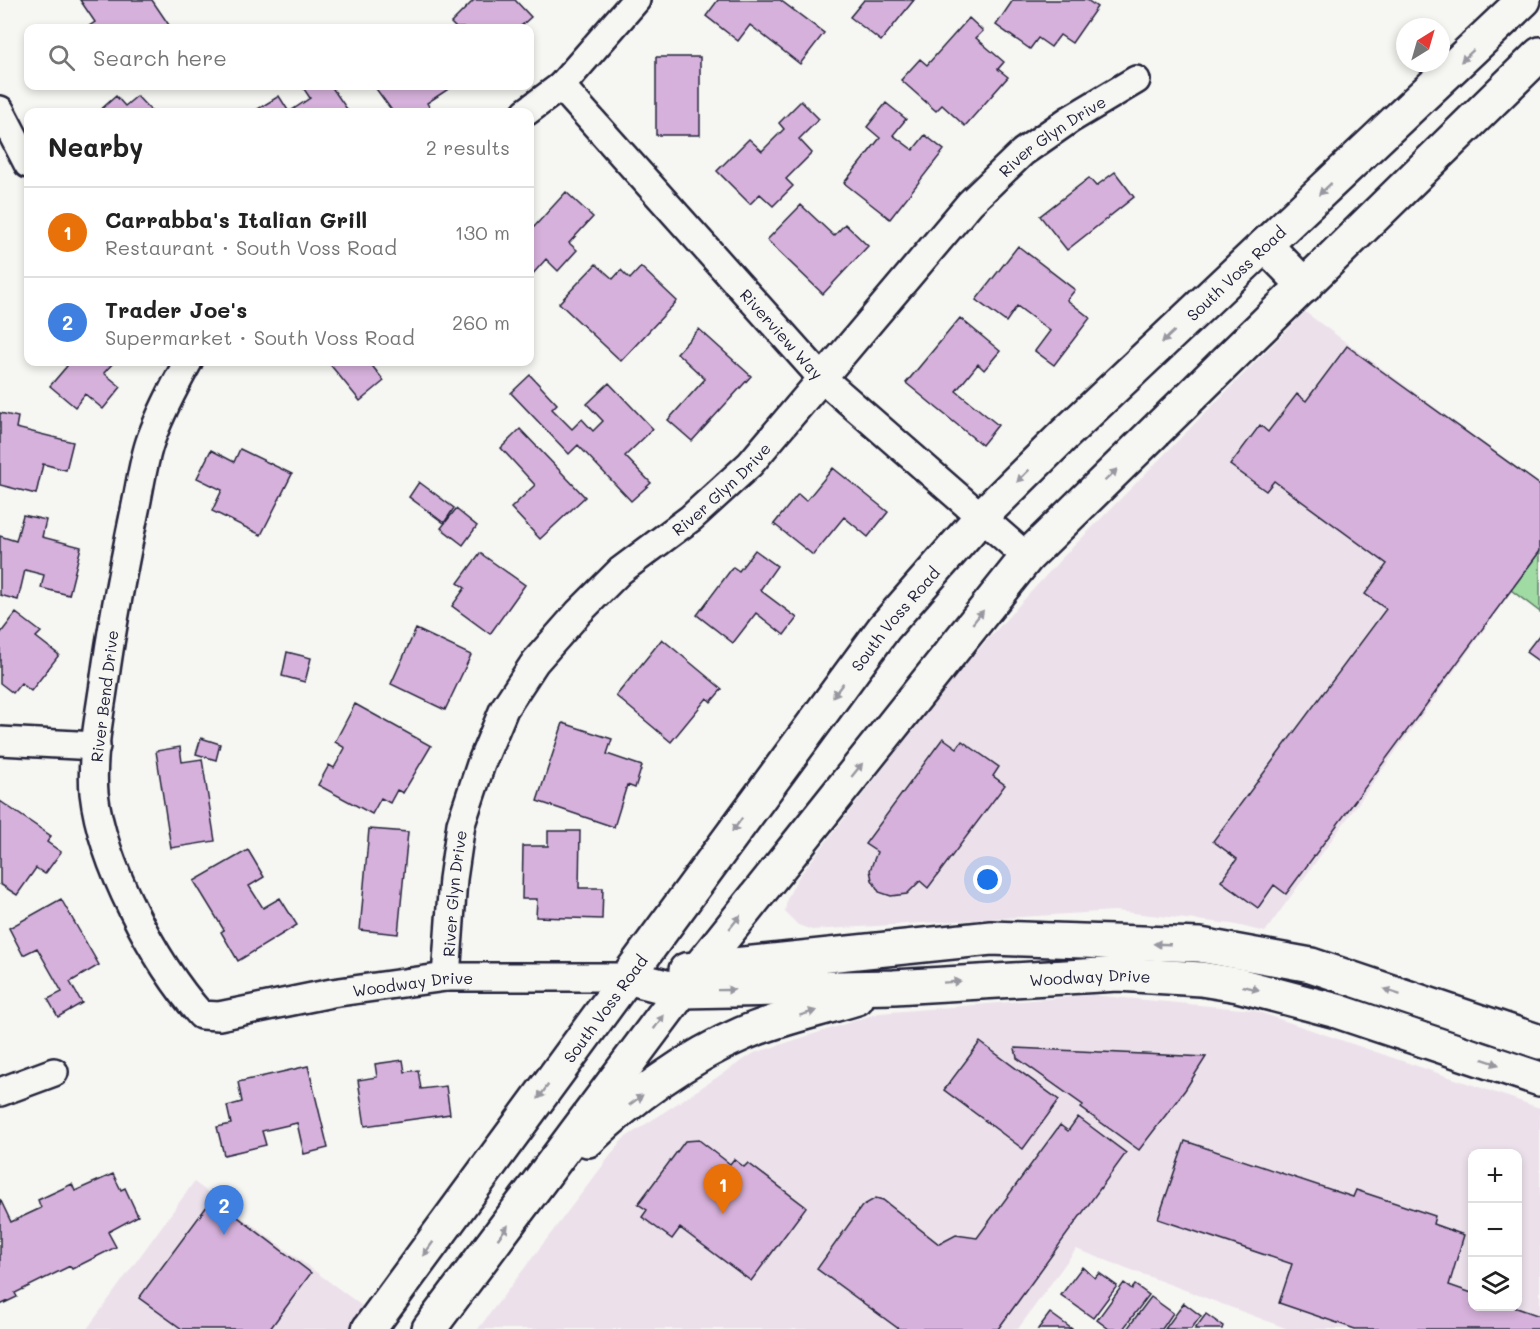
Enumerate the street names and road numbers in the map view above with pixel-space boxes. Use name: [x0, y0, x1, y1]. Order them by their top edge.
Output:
street label: River Glyn Drive: [994, 90, 1109, 181]
street label: South Voss Road: [1181, 221, 1290, 325]
street label: Riverview Way: [736, 284, 828, 383]
street label: River Glyn Drive: [667, 438, 774, 539]
street label: South Voss Road: [846, 562, 944, 675]
street label: River Bend Drive: [85, 629, 123, 763]
street label: River Glyn Drive: [437, 829, 471, 957]
street label: South Voss Road: [558, 950, 651, 1066]
street label: Woodway Drive: [1029, 963, 1151, 990]
street label: Woodway Drive: [351, 966, 473, 1001]

